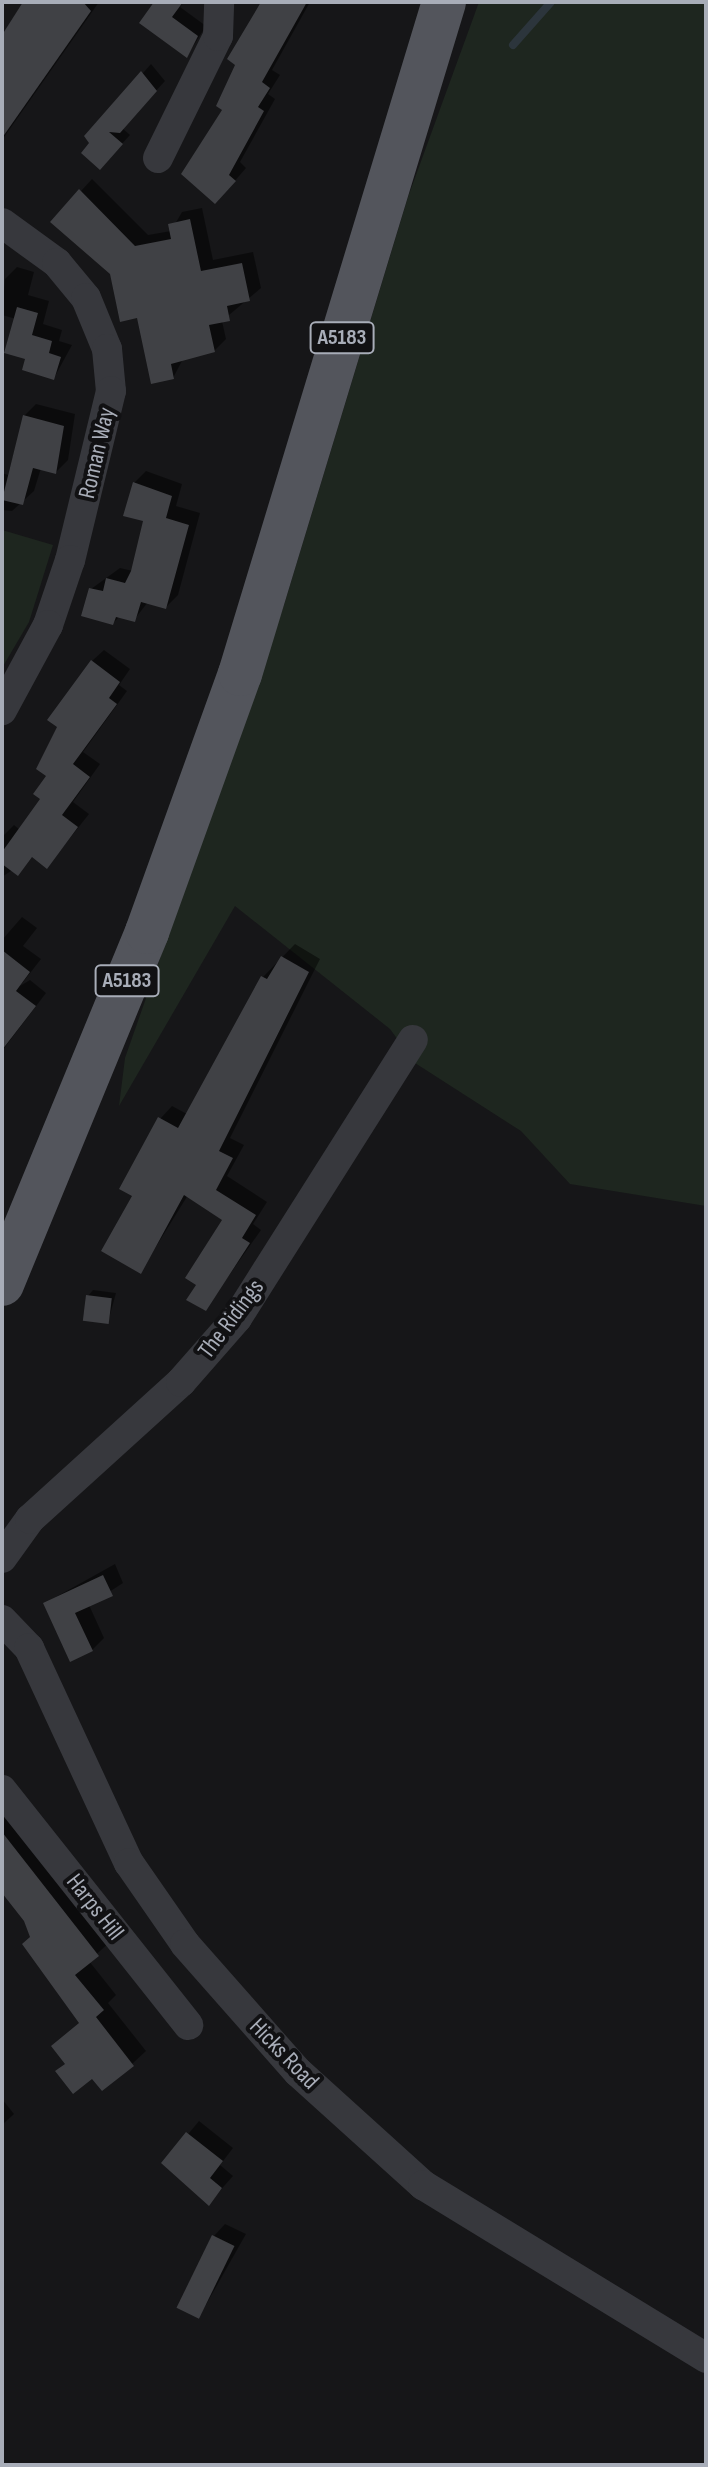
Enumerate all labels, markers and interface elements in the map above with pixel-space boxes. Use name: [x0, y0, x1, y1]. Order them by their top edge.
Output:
road number: A5183: [308, 320, 376, 356]
street label: Roman Way: [73, 405, 121, 501]
road number: A5183: [93, 963, 161, 999]
street label: The Ridings: [192, 1274, 270, 1364]
street label: Harps Hill: [60, 1868, 130, 1946]
street label: Hicks Road: [243, 2013, 325, 2095]

